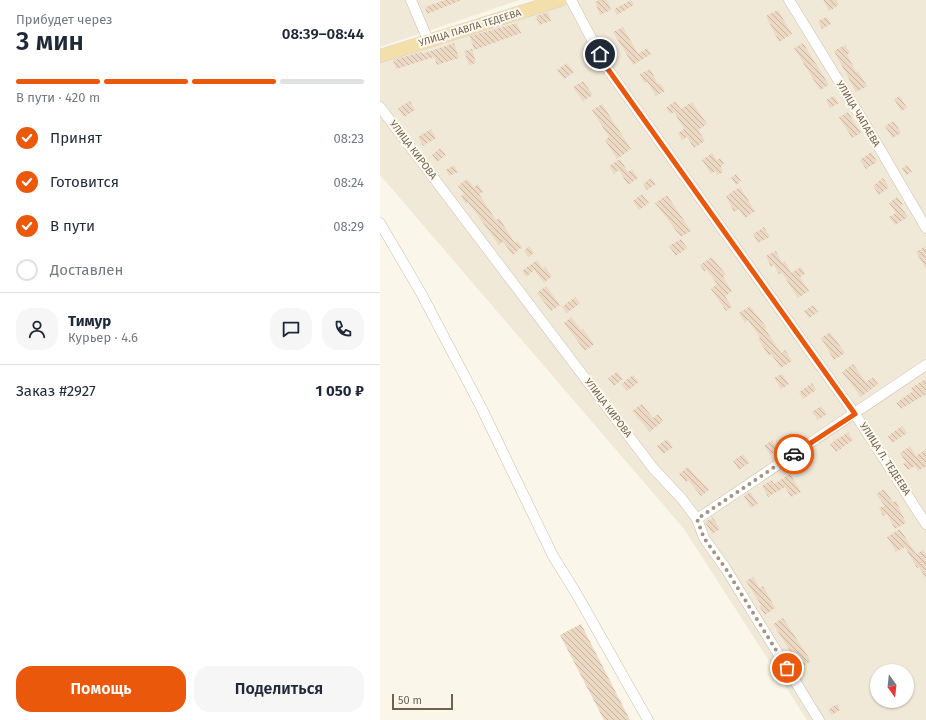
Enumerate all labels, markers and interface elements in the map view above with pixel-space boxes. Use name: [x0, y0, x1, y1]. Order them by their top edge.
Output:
street label: УЛИЦА ПАВЛА ТЕДЕЕВА: [417, 7, 523, 49]
text: Прибудет через: [16, 12, 113, 27]
text: 08:39–08:44: [282, 25, 364, 43]
text: 3 мин: [16, 26, 84, 57]
pin: [583, 37, 617, 71]
icon: home: [589, 43, 611, 65]
street label: УЛИЦА ЧАПАЕВА: [834, 79, 883, 149]
text: В пути · 420 m: [16, 90, 100, 105]
street label: УЛИЦА КИРОВА: [387, 118, 439, 182]
icon: check: [16, 127, 38, 149]
text: Принят: [50, 129, 102, 147]
text: 08:23: [334, 131, 364, 146]
icon: check: [16, 171, 38, 193]
text: Готовится: [50, 173, 119, 191]
text: 08:24: [333, 175, 364, 190]
icon: check: [16, 215, 38, 237]
text: В пути: [50, 217, 95, 235]
text: 08:29: [333, 219, 364, 234]
text: Доставлен: [50, 261, 123, 279]
button: person: [16, 308, 58, 350]
button: chat: [270, 308, 312, 350]
button: phone: [322, 308, 364, 350]
text: Тимур: [68, 312, 111, 330]
text: Курьер · 4.6: [68, 330, 138, 345]
street label: УЛИЦА КИРОВА: [582, 376, 634, 440]
text: Заказ #2927: [16, 382, 96, 400]
text: 1 050 ₽: [315, 382, 364, 400]
street label: УЛИЦА Л. ТЕДЕЕВА: [857, 420, 913, 498]
courier: [774, 434, 814, 474]
icon: car: [783, 443, 805, 465]
pin: [770, 651, 804, 685]
icon: bag: [776, 657, 798, 679]
north arrow: [870, 664, 914, 708]
map controls: [870, 664, 914, 708]
button: Помощь: [16, 666, 186, 712]
button: Поделиться: [194, 666, 364, 712]
scale bar: [392, 692, 453, 711]
text: 50 m: [398, 694, 422, 707]

